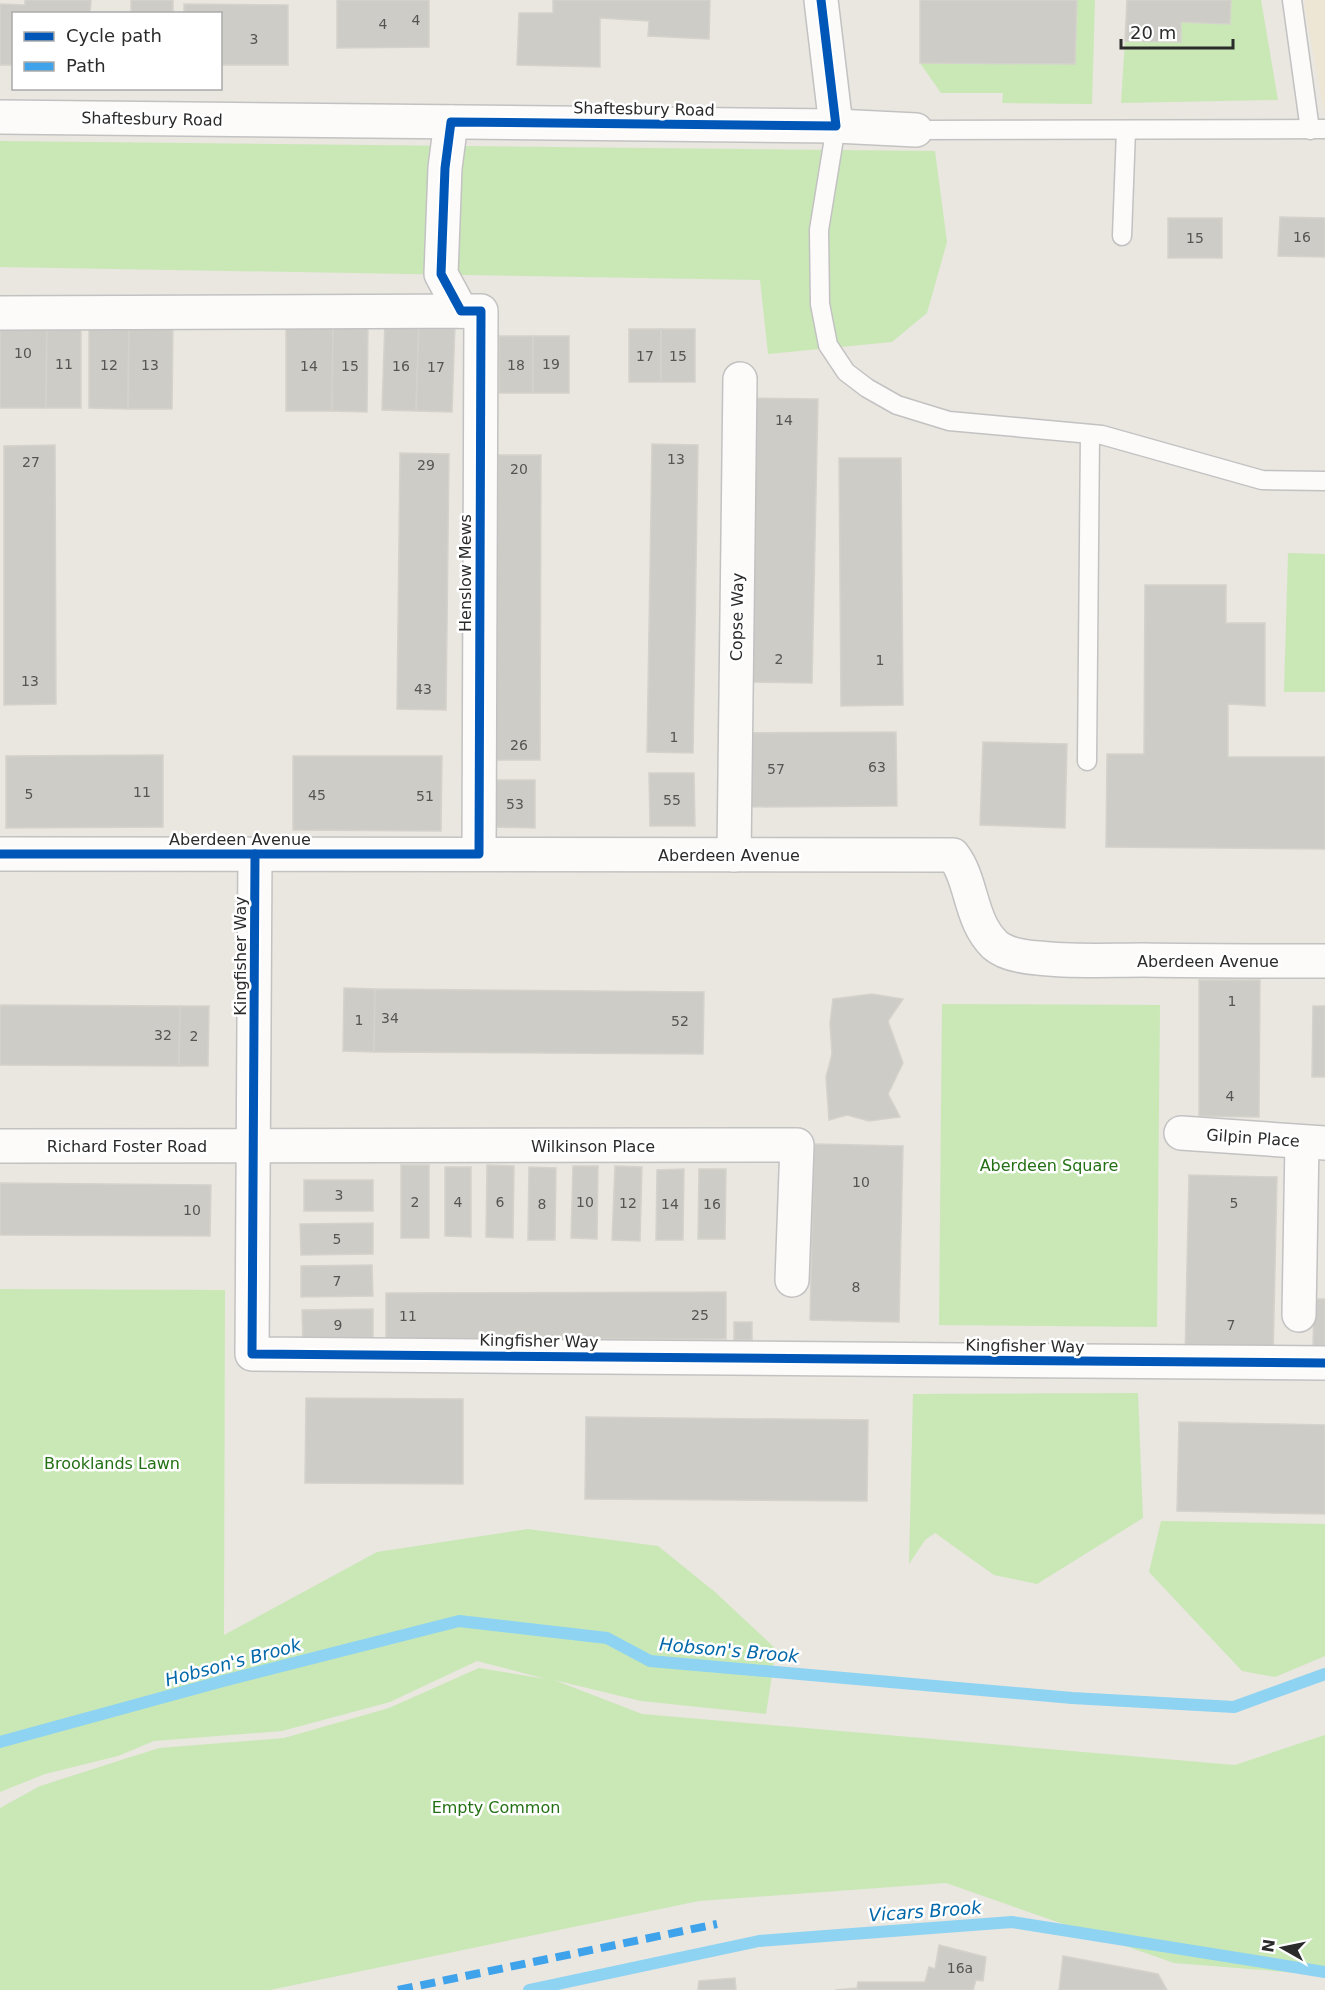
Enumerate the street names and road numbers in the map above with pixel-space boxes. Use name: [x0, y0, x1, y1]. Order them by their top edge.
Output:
street label: Shaftesbury Road: [573, 98, 715, 120]
street label: Shaftesbury Road: [81, 108, 223, 130]
street label: Henslow Mews: [456, 514, 475, 632]
street label: Copse Way: [727, 573, 747, 661]
street label: Aberdeen Avenue: [169, 830, 311, 849]
street label: Aberdeen Avenue: [658, 846, 800, 865]
street label: Kingfisher Way: [231, 896, 250, 1016]
street label: Aberdeen Avenue: [1137, 952, 1279, 971]
street label: Gilpin Place: [1206, 1125, 1300, 1151]
street label: Richard Foster Road: [47, 1137, 207, 1156]
street label: Wilkinson Place: [531, 1137, 655, 1156]
street label: Kingfisher Way: [479, 1330, 599, 1352]
street label: Kingfisher Way: [965, 1335, 1085, 1357]

